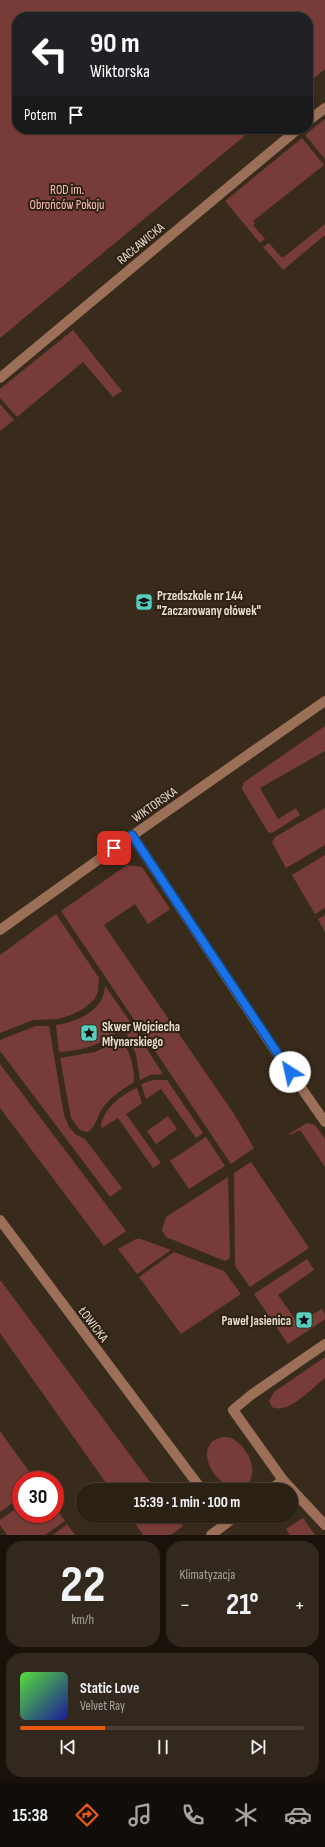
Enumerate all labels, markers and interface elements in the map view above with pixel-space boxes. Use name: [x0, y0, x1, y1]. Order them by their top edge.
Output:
text: 90 m: [90, 27, 140, 60]
icon: left: [24, 28, 76, 80]
text: Wiktorska: [90, 61, 150, 82]
icon: arrive: [65, 104, 87, 126]
text: Potem: [24, 106, 57, 125]
park label: ROD im. Obrońców Pokoju: [30, 182, 104, 213]
street label: RACŁAWICKA: [114, 219, 168, 268]
place label: Przedszkole nr 144 "Zaczarowany ołówek": [157, 588, 261, 619]
school or university icon: Przedszkole nr 144 "Zaczarowany ołówek": [134, 592, 154, 612]
street label: WIKTORSKA: [129, 783, 181, 826]
pin: [97, 831, 131, 865]
icon: arrive: [103, 837, 125, 859]
place label: Skwer Wojciecha Młynarskiego: [102, 1019, 180, 1050]
place icon: Skwer Wojciecha Młynarskiego: [79, 1023, 99, 1043]
position arrow: [269, 1051, 311, 1093]
street label: ŁOWICKA: [74, 1303, 112, 1346]
place icon: Paweł Jasienica: [294, 1310, 314, 1330]
place label: Paweł Jasienica: [221, 1313, 291, 1329]
speed limit sign: 30: [12, 1471, 64, 1523]
text: 15:39 · 1 min · 100 m: [134, 1493, 240, 1512]
text: 22: [60, 1554, 106, 1617]
text: Klimatyzacja: [180, 1567, 235, 1583]
text: 21°: [226, 1587, 259, 1623]
text: −: [180, 1592, 190, 1619]
text: +: [294, 1592, 305, 1619]
text: km/h: [72, 1612, 94, 1628]
text: Static Love: [80, 1679, 139, 1698]
text: Velvet Ray: [80, 1698, 125, 1714]
icon: previous: [57, 1736, 79, 1758]
icon: pause: [152, 1736, 174, 1758]
icon: next: [247, 1736, 269, 1758]
icon: directions: [73, 1801, 101, 1829]
icon: music: [126, 1801, 154, 1829]
icon: phone: [179, 1801, 207, 1829]
icon: climate: [232, 1801, 260, 1829]
icon: car: [284, 1801, 312, 1829]
text: 15:38: [12, 1805, 48, 1826]

